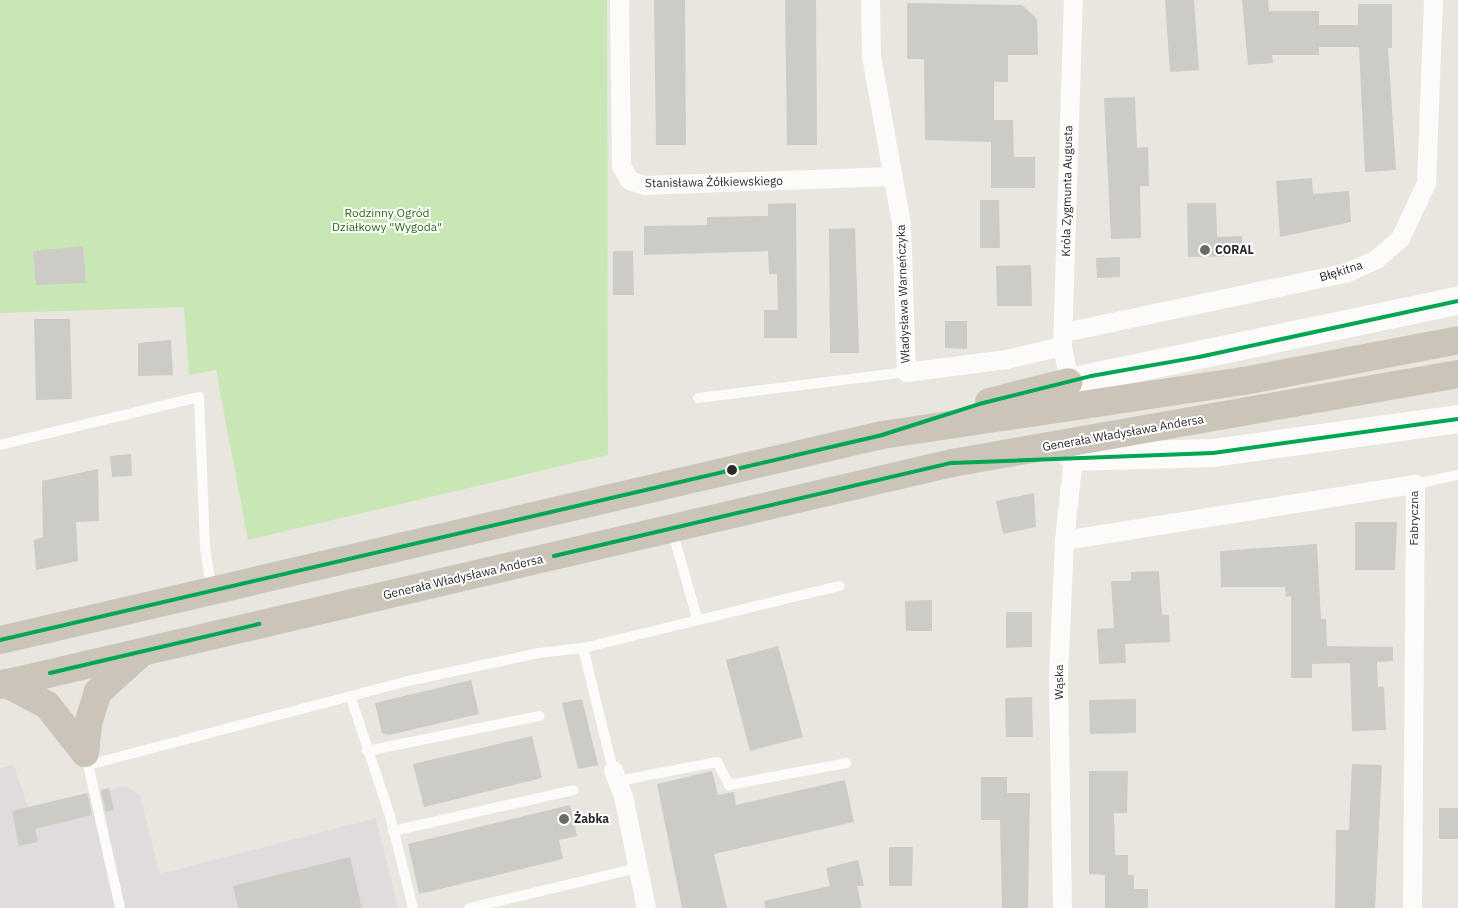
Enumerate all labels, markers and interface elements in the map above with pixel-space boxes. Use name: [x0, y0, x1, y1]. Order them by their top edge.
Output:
street label: Króla Zygmunta Augusta: [1059, 125, 1075, 257]
street label: Stanisława Żółkiewskiego: [645, 174, 783, 190]
park label: Rodzinny Ogród Działkowy "Wygoda": [332, 206, 442, 234]
street label: Władysława Warneńczyka: [893, 224, 913, 364]
place label: CORAL: [1215, 243, 1254, 257]
marker: CORAL: [1199, 244, 1211, 256]
street label: Błękitna: [1318, 258, 1364, 284]
street label: Generała Władysława Andersa: [1041, 412, 1205, 454]
unlabelled marker: [727, 465, 737, 475]
street label: Fabryczna: [1407, 491, 1421, 545]
street label: Generała Władysława Andersa: [382, 552, 544, 602]
street label: Wąska: [1052, 664, 1066, 700]
place label: Żabka: [574, 812, 609, 826]
marker: Żabka: [558, 813, 570, 825]

